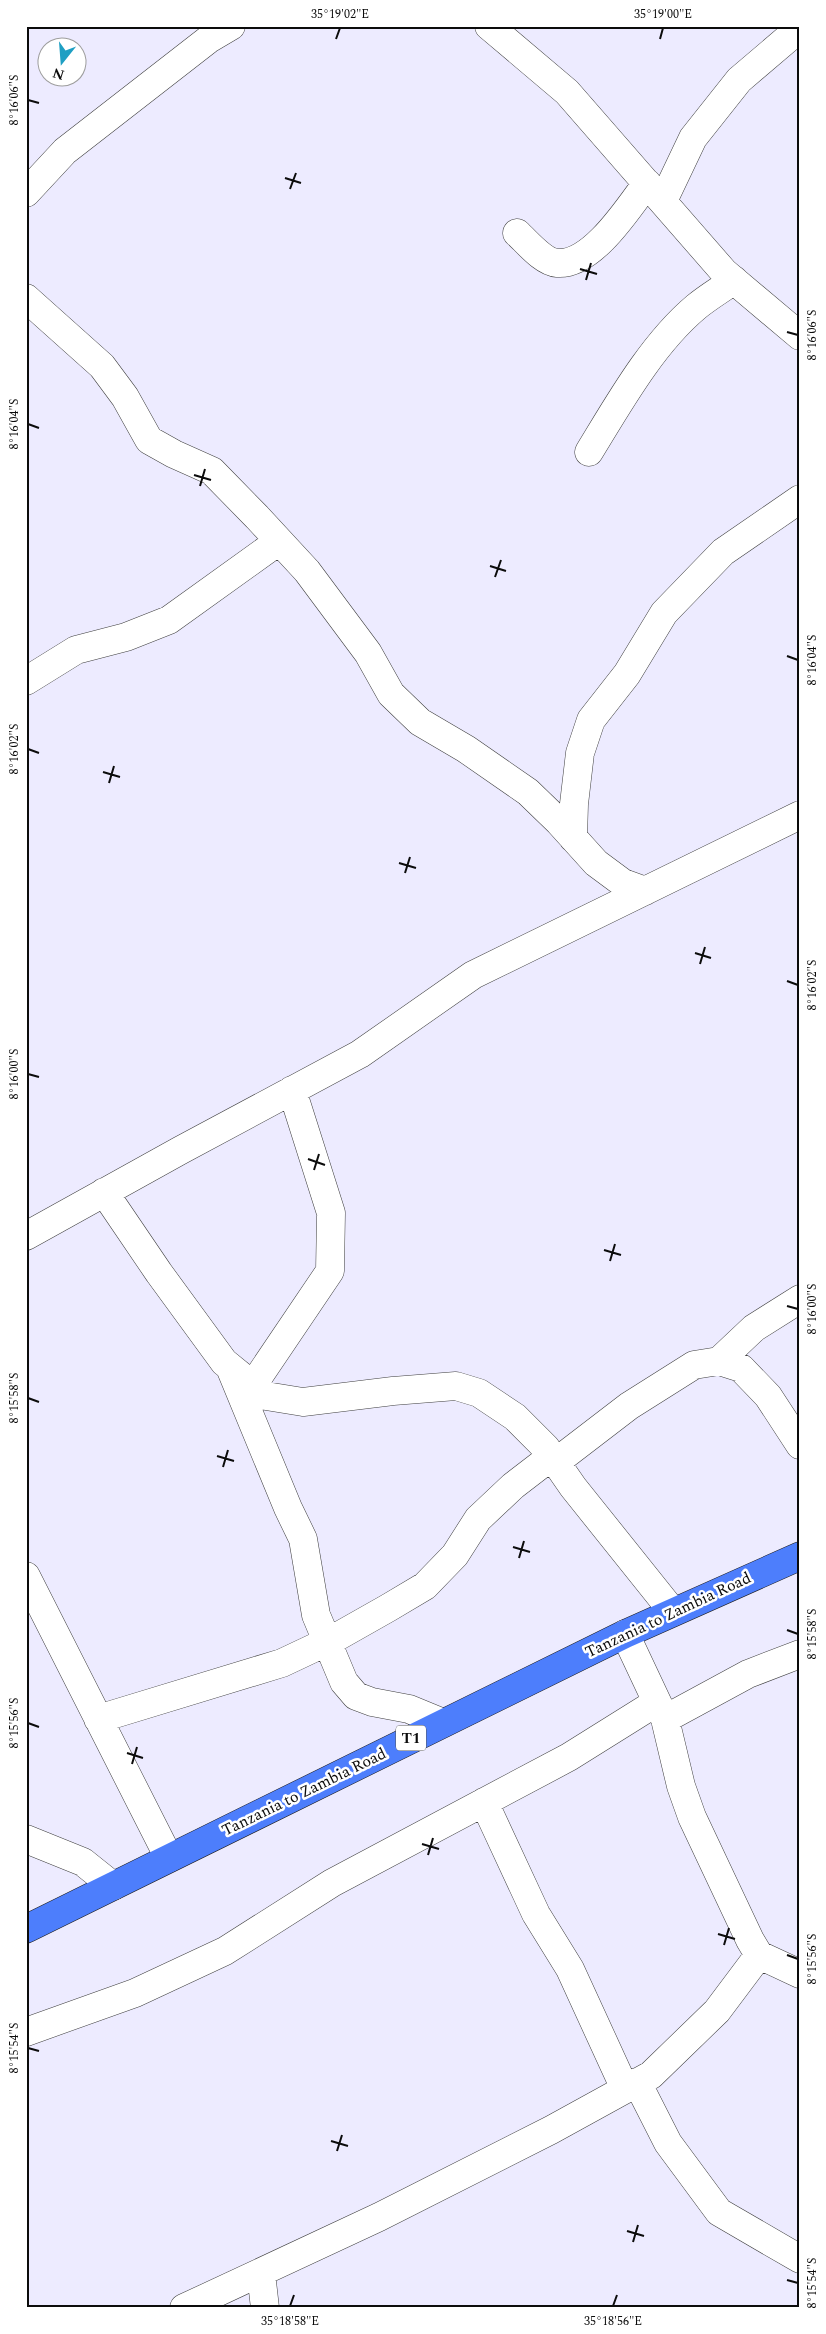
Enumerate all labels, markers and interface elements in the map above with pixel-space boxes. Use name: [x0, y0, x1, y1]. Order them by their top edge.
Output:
text: 35°19'02"E: [311, 5, 369, 24]
text: 35°19'00"E: [634, 5, 692, 24]
north arrow: [38, 38, 88, 88]
text: N: [50, 62, 67, 86]
text: 8°16'06"S: [5, 75, 24, 125]
text: 8°16'06"S: [803, 310, 822, 360]
text: 8°16'04"S: [5, 399, 24, 449]
text: 8°16'04"S: [803, 635, 822, 685]
text: 8°16'02"S: [5, 724, 24, 774]
text: 8°16'02"S: [803, 960, 822, 1010]
text: 8°16'00"S: [5, 1049, 24, 1099]
text: 8°16'00"S: [803, 1284, 822, 1334]
text: 8°15'58"S: [5, 1373, 24, 1423]
street label: Tanzania to Zambia Road: [581, 1566, 755, 1664]
text: 8°15'58"S: [803, 1609, 822, 1659]
text: 8°15'56"S: [5, 1698, 24, 1748]
road number: T1: [396, 1726, 426, 1750]
street label: Tanzania to Zambia Road: [218, 1742, 391, 1842]
text: 8°15'56"S: [803, 1934, 822, 1984]
text: 8°15'54"S: [5, 2023, 24, 2073]
text: 8°15'54"S: [803, 2258, 822, 2308]
text: 35°18'58"E: [261, 2312, 319, 2331]
text: 35°18'56"E: [584, 2312, 642, 2331]

